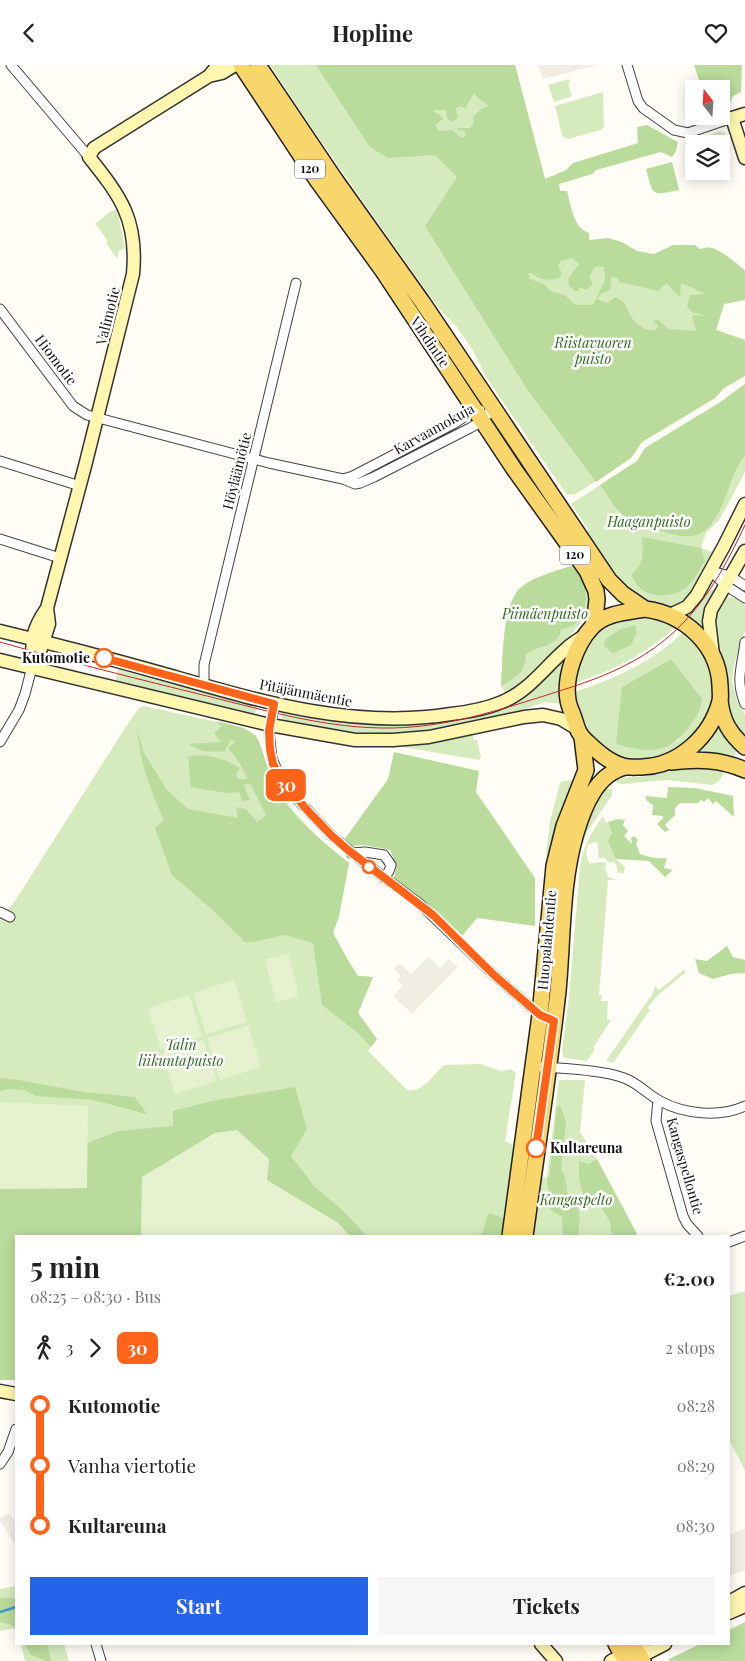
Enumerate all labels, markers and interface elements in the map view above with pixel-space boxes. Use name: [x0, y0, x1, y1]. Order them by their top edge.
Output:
text: Hopline: [332, 18, 413, 48]
icon: back: [15, 19, 43, 47]
icon: heart: [702, 19, 730, 47]
north arrow: [685, 80, 730, 125]
map controls: [685, 80, 730, 180]
button: layers: [685, 135, 730, 180]
road number: 120: [295, 160, 325, 179]
street label: Valimotie: [91, 285, 124, 348]
street label: Vihdintie: [406, 312, 454, 371]
street label: Hiomotie: [31, 331, 82, 389]
park label: Riistavuoren puisto: [553, 333, 632, 368]
street label: Karvaamokuja: [390, 399, 478, 459]
street label: Höyläämötie: [218, 430, 255, 511]
park label: Haaganpuisto: [606, 512, 691, 531]
road number: 120: [560, 545, 590, 565]
park label: Piimäenpuisto: [501, 604, 588, 623]
place label: Kutomotie: [22, 648, 90, 667]
marker: Kutomotie: [94, 648, 114, 668]
street label: Pitäjänmäentie: [258, 674, 354, 711]
line badge: 30: [264, 769, 308, 801]
text: 30: [276, 773, 296, 797]
unlabelled marker: [362, 860, 376, 874]
street label: Huopalahdentie: [533, 889, 560, 991]
park label: Talin liikuntapuisto: [139, 1035, 224, 1070]
street label: Kangaspellontie: [663, 1115, 708, 1217]
marker: Kultareuna: [526, 1138, 546, 1158]
place label: Kultareuna: [550, 1138, 623, 1157]
park label: Kangaspelto: [539, 1190, 613, 1209]
text: 5 min: [30, 1248, 100, 1285]
text: €2.00: [663, 1265, 715, 1291]
text: 08:25 – 08:30 · Bus: [30, 1286, 161, 1307]
icon: walk: [30, 1334, 58, 1362]
icon: forward: [81, 1334, 109, 1362]
text: 30: [127, 1336, 148, 1360]
text: 3: [66, 1337, 73, 1358]
text: 2 stops: [665, 1337, 715, 1358]
text: Kutomotie: [68, 1392, 160, 1418]
text: 08:28: [677, 1395, 715, 1416]
text: Vanha viertotie: [68, 1452, 196, 1478]
text: 08:29: [677, 1455, 715, 1476]
text: Kultareuna: [68, 1512, 167, 1538]
text: 08:30: [676, 1515, 715, 1536]
button: Start: [30, 1577, 368, 1635]
button: Tickets: [378, 1577, 715, 1635]

